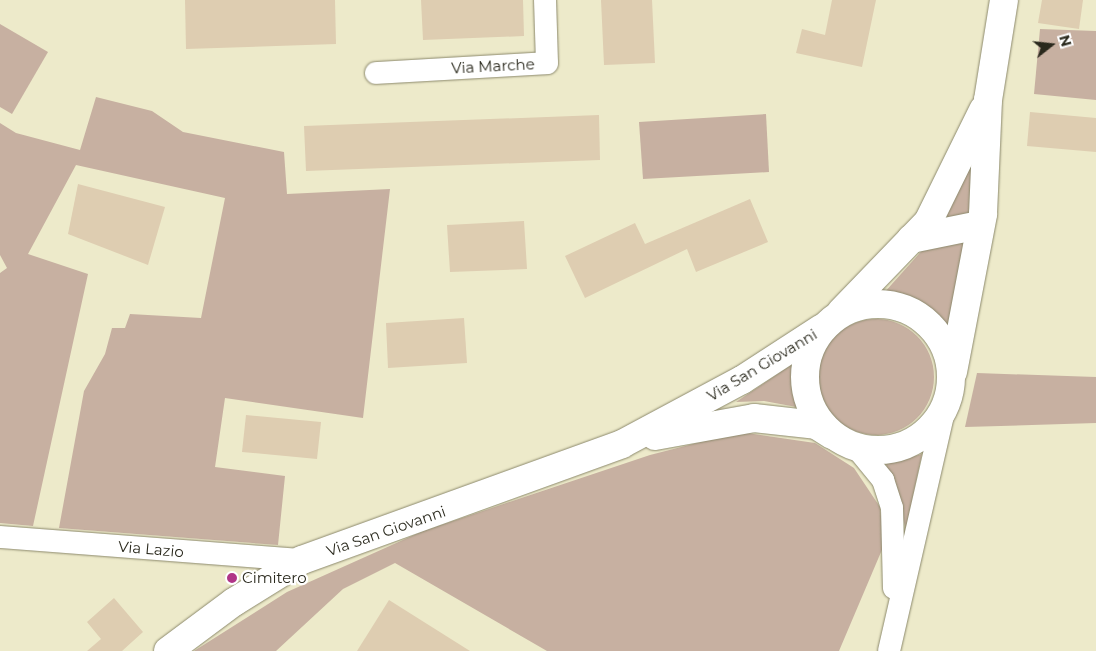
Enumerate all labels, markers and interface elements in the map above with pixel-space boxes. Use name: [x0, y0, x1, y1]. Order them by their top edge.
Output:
north arrow: [1026, 20, 1076, 70]
text: N: [1055, 33, 1076, 49]
street label: Via Marche: [451, 55, 535, 77]
street label: Via San Giovanni: [704, 325, 820, 405]
street label: Via San Giovanni: [324, 502, 448, 560]
street label: Via Lazio: [117, 537, 185, 561]
place label: Cimitero: [242, 569, 307, 587]
marker: Cimitero: [226, 572, 238, 584]

